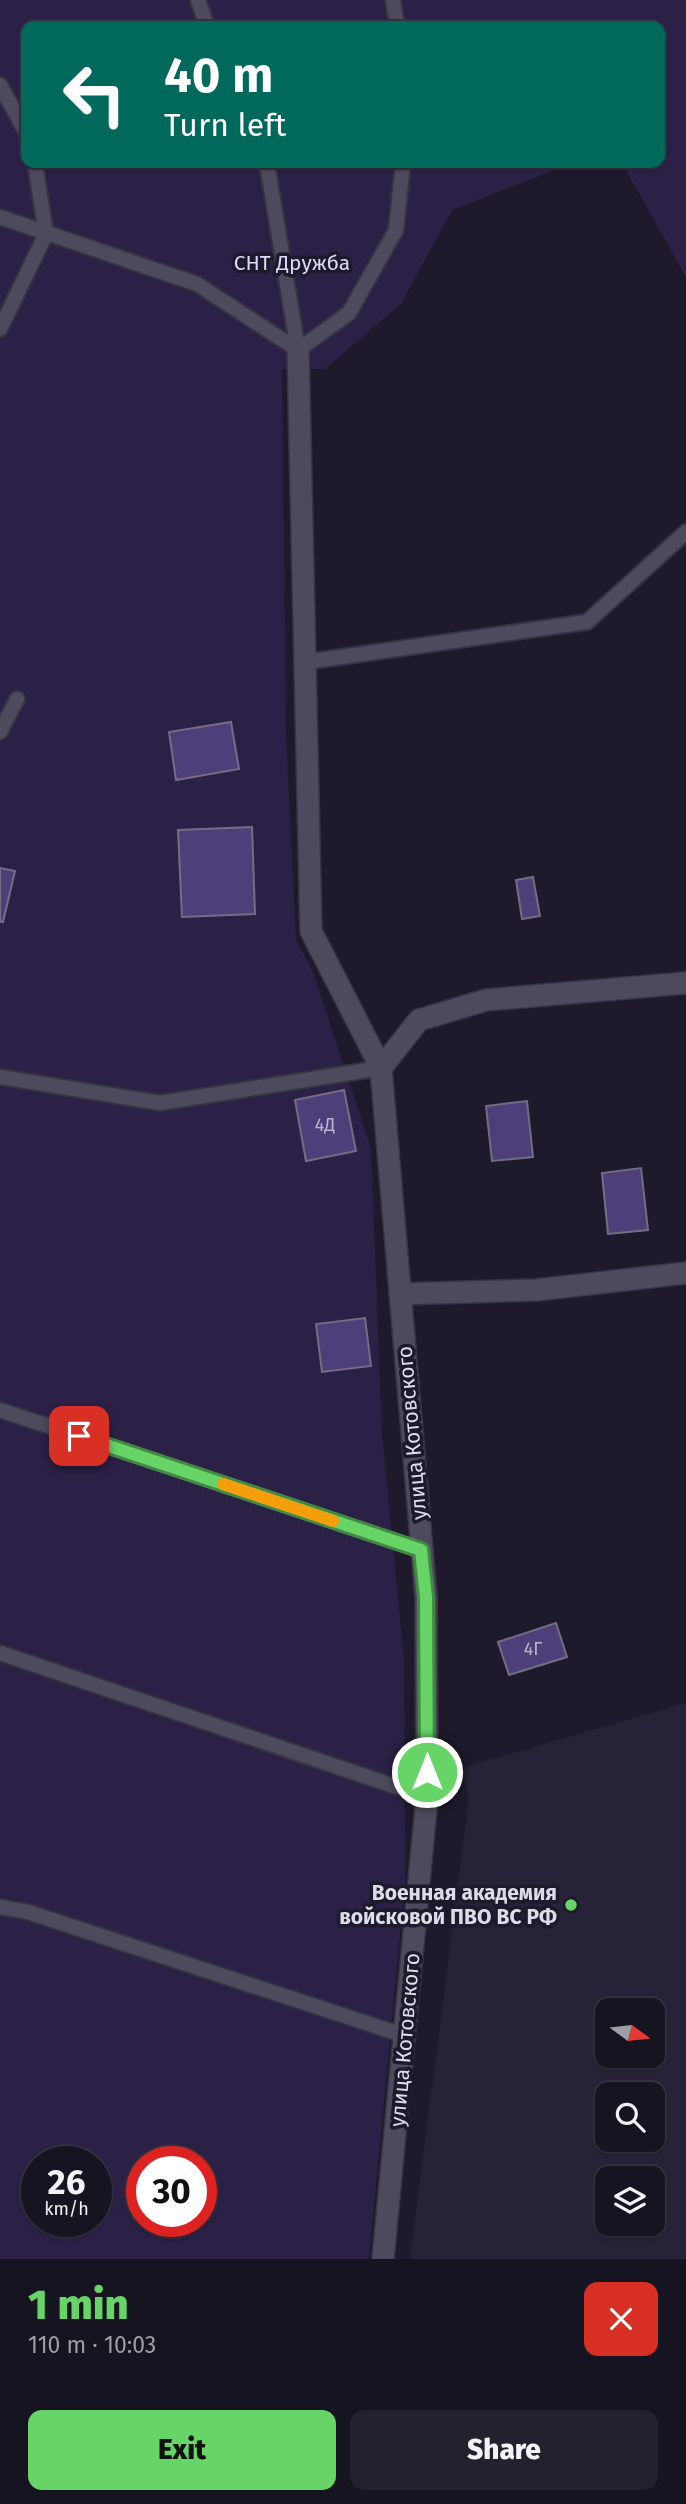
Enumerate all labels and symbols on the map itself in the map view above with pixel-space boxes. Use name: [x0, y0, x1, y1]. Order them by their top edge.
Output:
park label: СНТ Дружба: [234, 250, 350, 276]
house number: 4Д: [315, 1114, 335, 1136]
street label: улица Котовского: [391, 1345, 433, 1521]
pin: [49, 1406, 109, 1466]
house number: 4Г: [524, 1638, 542, 1660]
position arrow: [390, 1735, 464, 1809]
place label: Военная академия войсковой ПВО ВС РФ: [339, 1880, 557, 1930]
marker: Военная академия войсковой ПВО ВС РФ: [563, 1897, 579, 1913]
street label: улица Котовского: [384, 1952, 426, 2128]
north arrow: [595, 1998, 665, 2068]
speed limit sign: 30: [126, 2146, 217, 2237]

